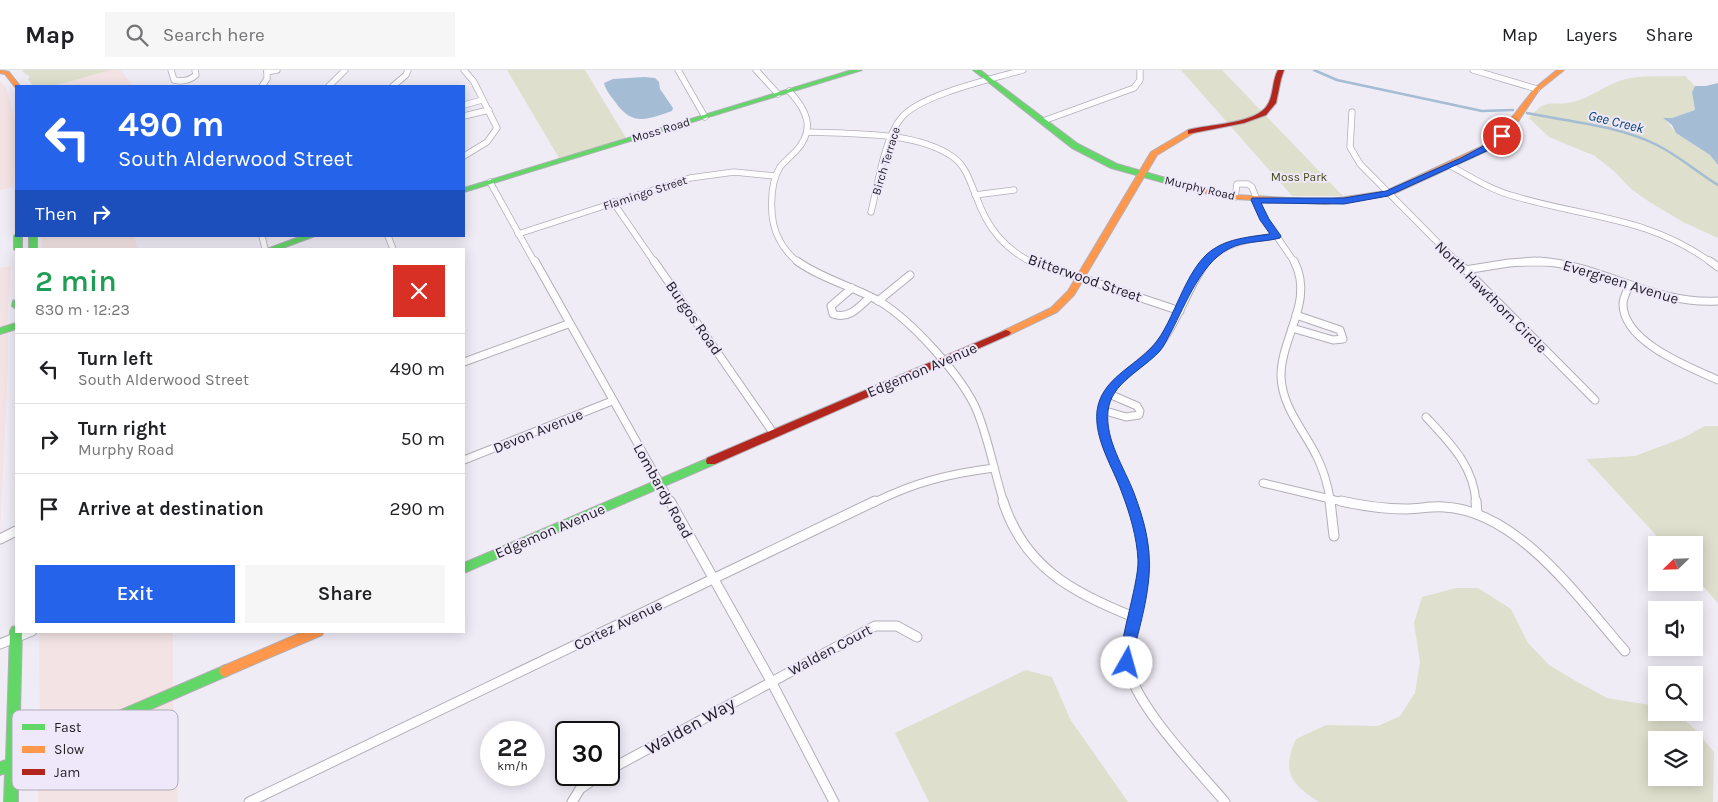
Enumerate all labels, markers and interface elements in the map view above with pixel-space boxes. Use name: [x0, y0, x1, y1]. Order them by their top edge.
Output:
search box: [105, 12, 455, 57]
text: Map: [25, 21, 75, 49]
icon: search: [123, 21, 151, 49]
text: Search here: [163, 24, 265, 46]
text: Map: [1502, 24, 1538, 46]
text: Layers: [1566, 24, 1618, 46]
text: Share: [1646, 24, 1693, 46]
text: 490 m: [118, 104, 224, 145]
icon: left: [35, 105, 100, 170]
water label: Gee Creek: [1586, 107, 1646, 137]
street label: Moss Road: [630, 115, 692, 145]
pin: [1481, 115, 1523, 157]
icon: arrive: [1488, 122, 1516, 150]
street label: Birch Terrace: [869, 125, 903, 197]
text: South Alderwood Street: [118, 146, 353, 172]
park label: Moss Park: [1271, 170, 1327, 184]
street label: Flamingo Street: [601, 173, 689, 213]
street label: Murphy Road: [1163, 173, 1237, 203]
icon: right: [87, 200, 115, 228]
text: Then: [35, 203, 77, 225]
street label: North Hawthorn Circle: [1431, 237, 1551, 357]
street label: Bitterwood Street: [1026, 250, 1145, 306]
street label: Evergreen Avenue: [1561, 256, 1681, 308]
text: 2 min: [35, 263, 117, 299]
button: close: [393, 265, 445, 317]
street label: Burgos Road: [662, 278, 726, 358]
text: 830 m · 12:23: [35, 300, 130, 319]
street label: Edgemon Avenue: [864, 339, 980, 401]
text: Turn left: [78, 348, 153, 370]
icon: left: [35, 355, 63, 383]
text: 490 m: [390, 358, 445, 380]
text: South Alderwood Street: [78, 370, 249, 389]
street label: Devon Avenue: [490, 405, 586, 457]
text: Turn right: [78, 418, 167, 440]
icon: right: [35, 425, 63, 453]
text: 50 m: [401, 428, 445, 450]
text: Murphy Road: [78, 440, 174, 459]
street label: Lombardy Road: [629, 440, 697, 542]
icon: arrive: [35, 495, 63, 523]
text: Arrive at destination: [78, 498, 264, 520]
text: 290 m: [389, 498, 445, 520]
street label: Edgemon Avenue: [492, 500, 608, 562]
north arrow: [1648, 536, 1702, 591]
map controls: [1648, 536, 1703, 786]
button: Exit: [35, 565, 235, 623]
button: Share: [245, 565, 445, 623]
street label: Cortez Avenue: [571, 596, 665, 654]
button: sound: [1648, 601, 1703, 656]
street label: Walden Court: [785, 620, 875, 680]
position arrow: [1100, 636, 1152, 688]
button: search: [1648, 666, 1703, 721]
street label: Walden Way: [641, 692, 739, 760]
legend: [12, 710, 178, 790]
text: Fast: [54, 719, 81, 736]
speed limit sign: 30: [555, 721, 620, 786]
button: layers: [1648, 731, 1703, 786]
text: 22: [497, 733, 528, 762]
text: Slow: [54, 741, 84, 758]
text: km/h: [497, 759, 528, 773]
text: Jam: [54, 764, 80, 781]

